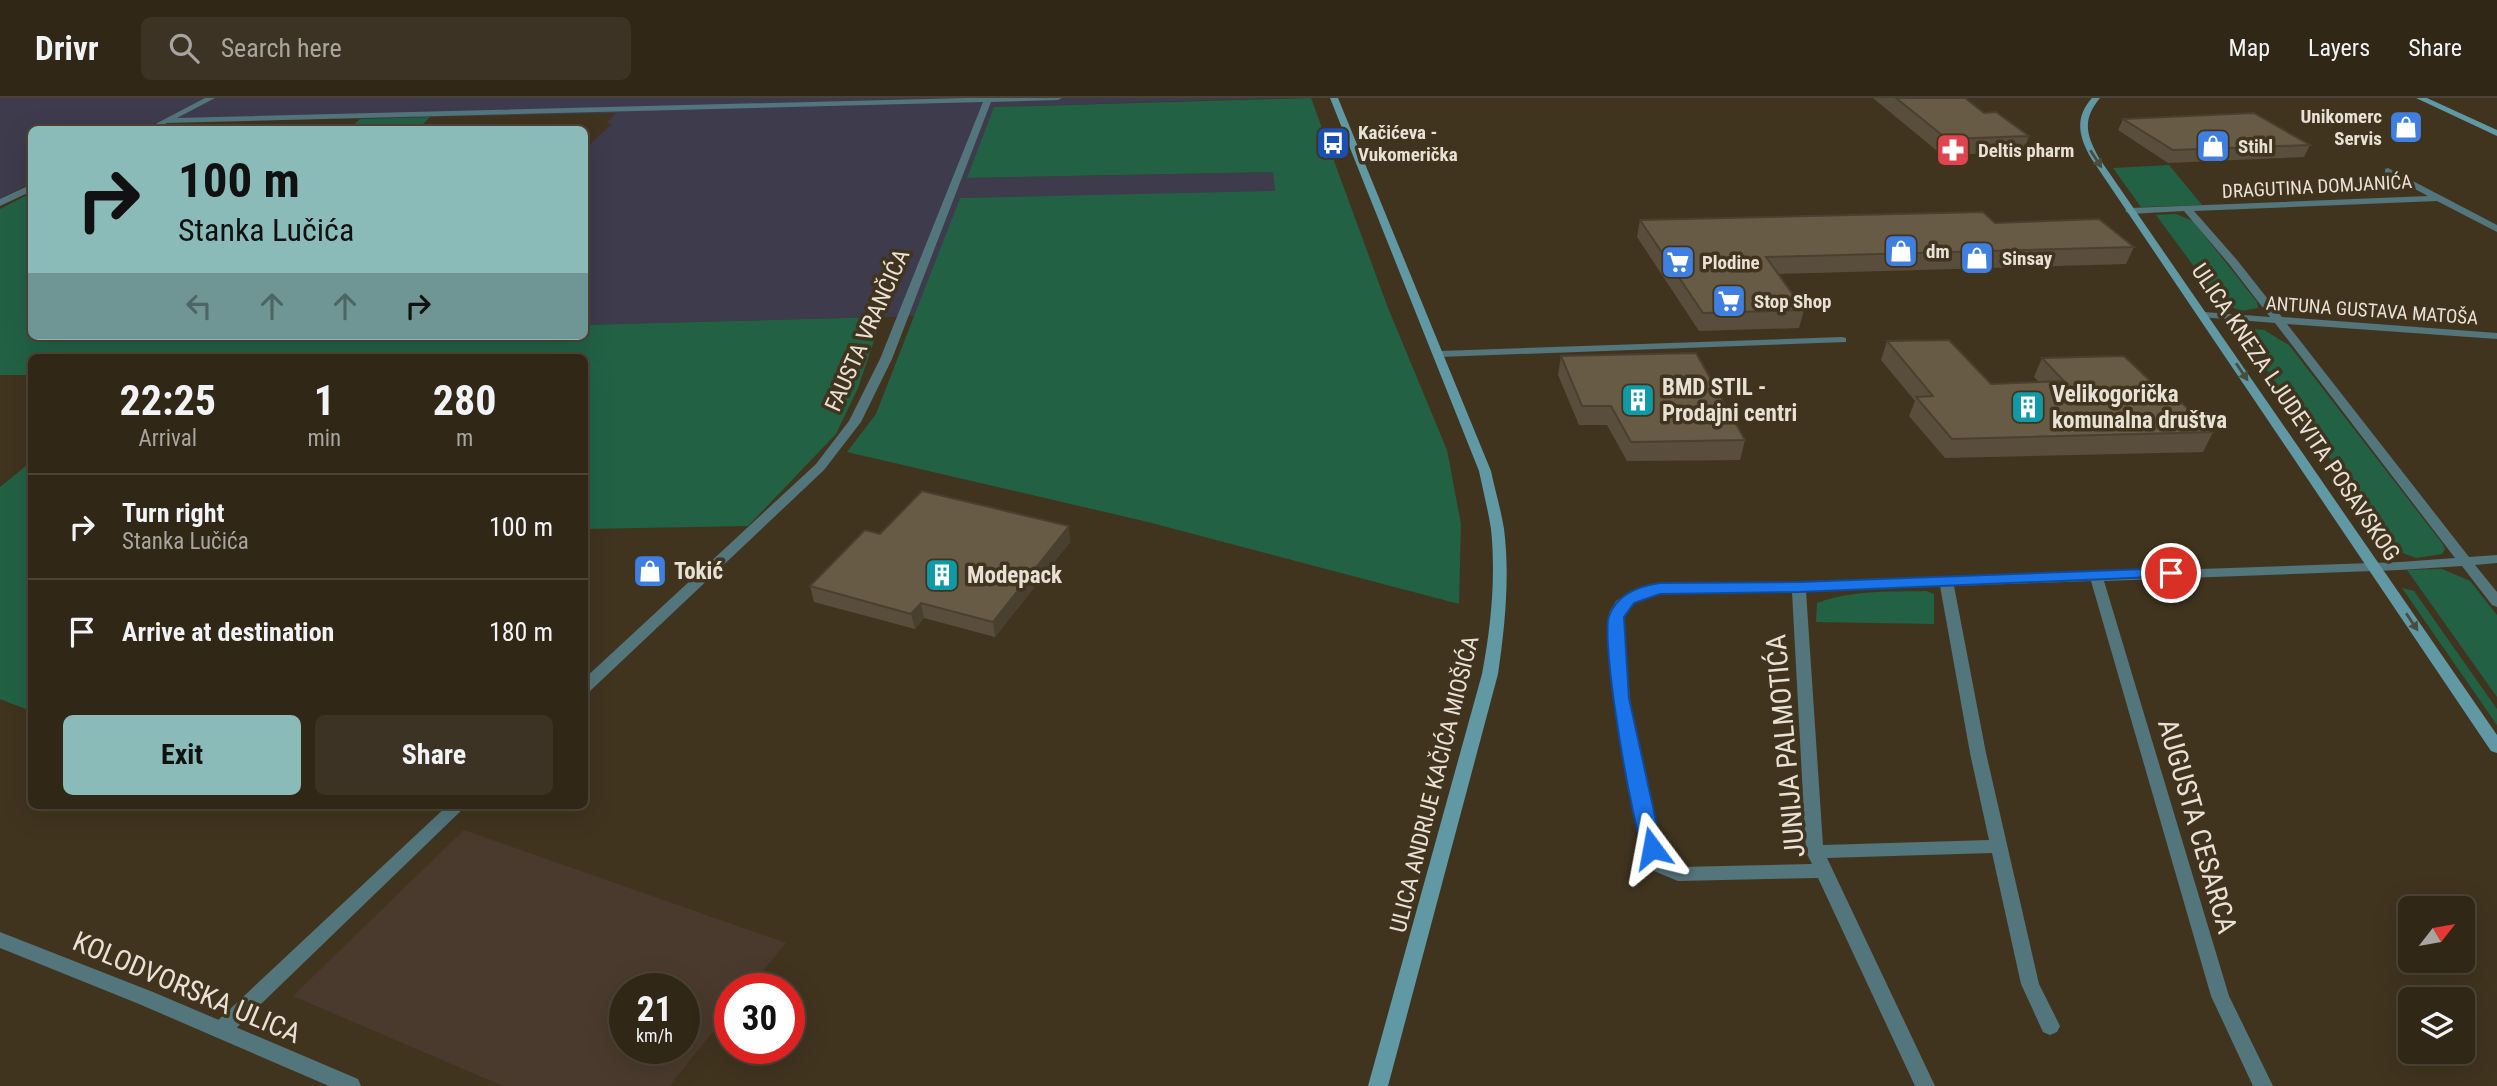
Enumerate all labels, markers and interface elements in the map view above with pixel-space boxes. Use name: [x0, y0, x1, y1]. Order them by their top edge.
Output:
search box: [141, 17, 631, 80]
text: Drivr: [35, 29, 99, 68]
icon: search: [165, 29, 203, 67]
text: Search here: [221, 33, 342, 63]
text: Map: [2229, 34, 2270, 62]
text: Layers: [2308, 34, 2370, 62]
text: Share: [2408, 34, 2462, 62]
place label: Unikomerc Servis: [2300, 105, 2382, 150]
shop icon: Unikomerc Servis: [2387, 108, 2425, 146]
place label: Kačićeva - Vukomerička: [1358, 121, 1458, 166]
bus stop icon: Kačićeva - Vukomerička: [1314, 124, 1352, 162]
shop icon: Stihl: [2194, 127, 2232, 165]
pharmacy icon: Deltis pharm: [1934, 131, 1972, 169]
place label: Stihl: [2238, 135, 2273, 158]
place label: Deltis pharm: [1978, 139, 2074, 162]
one-way arrow: [2090, 149, 2103, 168]
text: 100 m: [178, 152, 300, 209]
icon: right: [63, 154, 154, 245]
street label: DRAGUTINA DOMJANIĆA: [2221, 170, 2413, 203]
text: Stanka Lučića: [178, 211, 354, 249]
shop icon: dm: [1882, 232, 1920, 270]
shop icon: Sinsay: [1958, 239, 1996, 277]
place label: dm: [1926, 240, 1950, 263]
supermarket icon: Plodine: [1659, 243, 1697, 281]
street label: FAUSTA VRANČIĆA: [818, 244, 915, 415]
place label: Sinsay: [2002, 247, 2053, 270]
place label: Plodine: [1702, 251, 1760, 274]
street label: ULICA KNEZA LJUDEVITA POSAVSKOG: [2186, 258, 2405, 566]
supermarket icon: Stop Shop: [1710, 282, 1748, 320]
icon: left: [180, 287, 218, 325]
icon: ahead: [253, 287, 291, 325]
icon: ahead: [326, 287, 364, 325]
icon: right: [399, 287, 437, 325]
place label: Stop Shop: [1754, 290, 1832, 313]
street label: ANTUNA GUSTAVA MATOŠA: [2265, 292, 2479, 329]
one-way arrow: [2235, 363, 2249, 381]
place label: BMD STIL - Prodajni centri: [1662, 374, 1797, 427]
text: 22:25: [120, 376, 216, 425]
text: 1: [314, 376, 335, 425]
text: 280: [433, 376, 496, 425]
building icon: BMD STIL - Prodajni centri: [1619, 381, 1657, 419]
place label: Velikogorička komunalna društva: [2052, 381, 2227, 434]
building icon: Velikogorička komunalna društva: [2009, 388, 2047, 426]
text: Arrival: [138, 425, 197, 452]
text: min: [307, 425, 341, 452]
text: m: [456, 425, 473, 452]
text: Turn right: [122, 498, 224, 528]
icon: right: [63, 508, 101, 546]
text: 100 m: [489, 512, 553, 542]
text: Stanka Lučića: [122, 528, 249, 555]
pin: [2141, 543, 2201, 603]
shop icon: Tokić: [631, 552, 669, 590]
icon: arrive: [2152, 554, 2190, 592]
building icon: Modepack: [923, 556, 961, 594]
place label: Tokić: [674, 558, 723, 585]
place label: Modepack: [967, 562, 1063, 589]
icon: arrive: [63, 613, 101, 651]
one-way arrow: [2405, 613, 2419, 631]
text: Arrive at destination: [122, 617, 334, 647]
text: 180 m: [489, 617, 553, 647]
street label: ULICA ANDRIJE KAČIĆA MIOŠIĆA: [1383, 633, 1484, 935]
street label: JUNIJA PALMOTIĆA: [1759, 633, 1812, 859]
button: Exit: [63, 715, 301, 795]
button: Share: [315, 715, 553, 795]
street label: AUGUSTA CESARCA: [2151, 715, 2244, 937]
position arrow: [1615, 811, 1689, 885]
north arrow: [2398, 896, 2474, 973]
map controls: [2398, 896, 2475, 1064]
street label: KOLODVORSKA ULICA: [68, 925, 306, 1050]
speed limit sign: 30: [714, 973, 805, 1064]
button: layers: [2398, 987, 2475, 1064]
text: 21: [637, 989, 672, 1030]
text: km/h: [636, 1025, 673, 1046]

